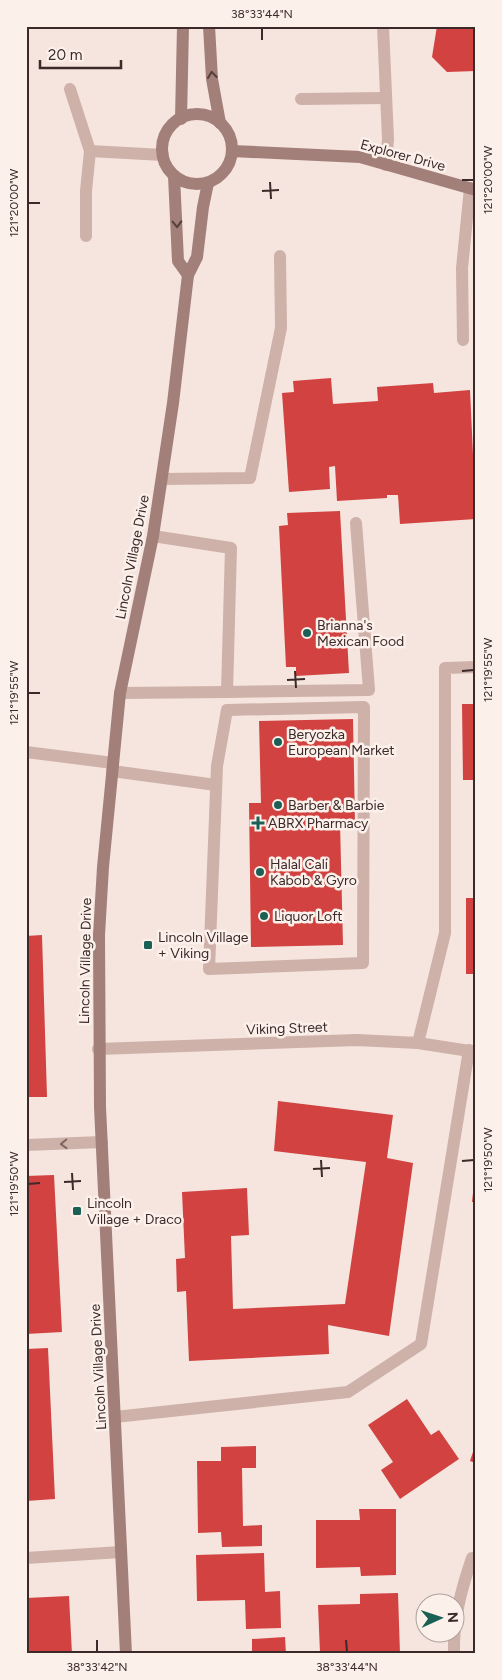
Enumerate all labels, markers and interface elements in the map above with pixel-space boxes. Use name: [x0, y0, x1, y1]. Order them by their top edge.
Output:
text: 38°33'44"N: [231, 7, 293, 21]
scale bar: [40, 38, 121, 70]
text: 20 m: [48, 46, 82, 64]
one-way arrow: [207, 70, 218, 78]
street label: Explorer Drive: [358, 136, 448, 175]
text: 121°20'00"W: [481, 145, 495, 214]
text: 121°20'00"W: [7, 168, 21, 237]
one-way arrow: [172, 220, 182, 228]
street label: Lincoln Village Drive: [112, 493, 153, 621]
place label: Brianna's Mexican Food: [317, 617, 404, 650]
marker: Brianna's Mexican Food: [301, 627, 313, 639]
text: 121°19'55"W: [481, 637, 495, 702]
text: 121°19'55"W: [7, 660, 21, 725]
place label: Beryozka European Market: [288, 726, 395, 759]
marker: Beryozka European Market: [272, 736, 284, 748]
place label: Barber & Barbie: [288, 797, 385, 814]
marker: Barber & Barbie: [272, 799, 284, 811]
place label: ABRX Pharmacy: [268, 815, 369, 832]
marker: ABRX Pharmacy: [252, 817, 264, 829]
place label: Halal Cali Kabob & Gyro: [270, 856, 357, 889]
marker: Halal Cali Kabob & Gyro: [254, 866, 266, 878]
street label: Lincoln Village Drive: [76, 897, 95, 1024]
place label: Liquor Loft: [274, 908, 343, 925]
marker: Liquor Loft: [258, 910, 270, 922]
place label: Lincoln Village + Viking: [158, 929, 249, 962]
marker: Lincoln Village + Viking: [142, 939, 154, 951]
street label: Viking Street: [246, 1019, 328, 1038]
text: 121°19'50"W: [481, 1127, 495, 1193]
one-way arrow: [60, 1139, 68, 1149]
text: 121°19'50"W: [7, 1151, 21, 1217]
place label: Lincoln Village + Draco: [87, 1195, 182, 1228]
marker: Lincoln Village + Draco: [71, 1205, 83, 1217]
street label: Lincoln Village Drive: [87, 1303, 110, 1430]
north arrow: [414, 1592, 464, 1642]
text: N: [444, 1611, 461, 1623]
text: 38°33'42"N: [66, 1660, 128, 1674]
text: 38°33'44"N: [316, 1660, 378, 1674]

